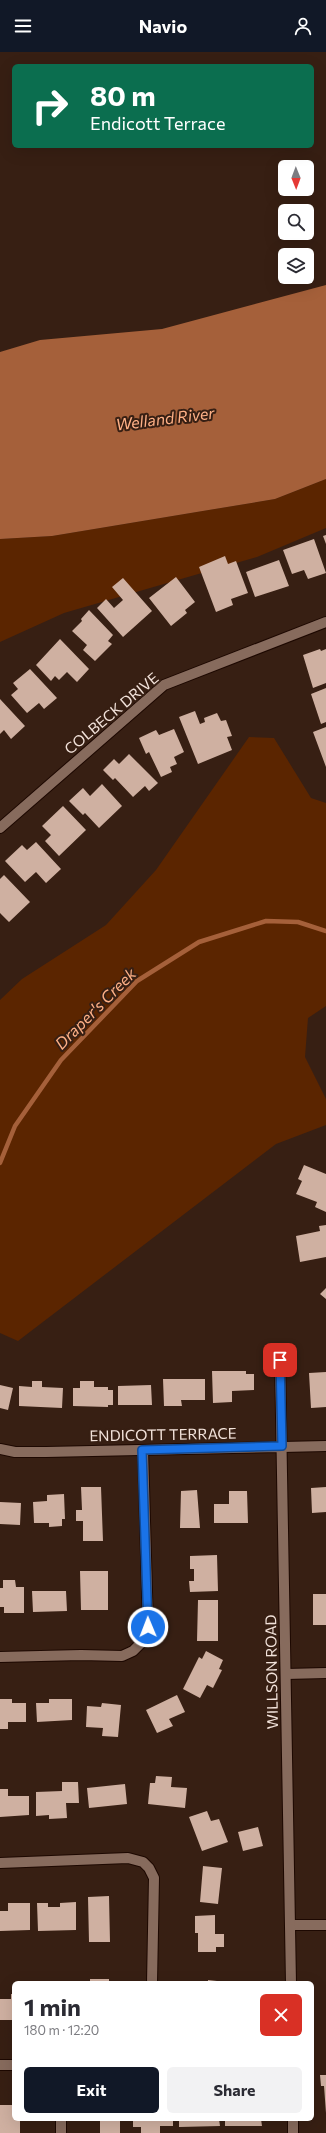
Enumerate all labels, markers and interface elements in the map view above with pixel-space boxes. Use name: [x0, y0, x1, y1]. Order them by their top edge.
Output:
icon: menu: [12, 15, 34, 37]
text: Navio: [139, 15, 187, 37]
icon: person: [292, 15, 314, 37]
text: 80 m: [90, 78, 156, 112]
icon: right: [24, 80, 76, 132]
text: Endicott Terrace: [90, 112, 225, 134]
north arrow: [278, 160, 314, 196]
map controls: [278, 160, 314, 284]
button: search: [278, 204, 314, 240]
button: layers: [278, 248, 314, 284]
water label: Welland River: [114, 402, 216, 433]
street label: COLBECK DRIVE: [60, 668, 162, 758]
water label: Draper's Creek: [50, 963, 140, 1053]
pin: [263, 1343, 297, 1377]
icon: arrive: [269, 1349, 291, 1371]
street label: ENDICOTT TERRACE: [89, 1424, 237, 1444]
position arrow: [127, 1606, 169, 1648]
street label: WILLSON ROAD: [261, 1614, 281, 1730]
text: 1 min: [24, 1992, 81, 2021]
button: close: [260, 1994, 302, 2036]
text: 180 m · 12:20: [24, 2022, 99, 2038]
button: Exit: [24, 2067, 159, 2113]
button: Share: [167, 2067, 302, 2113]

